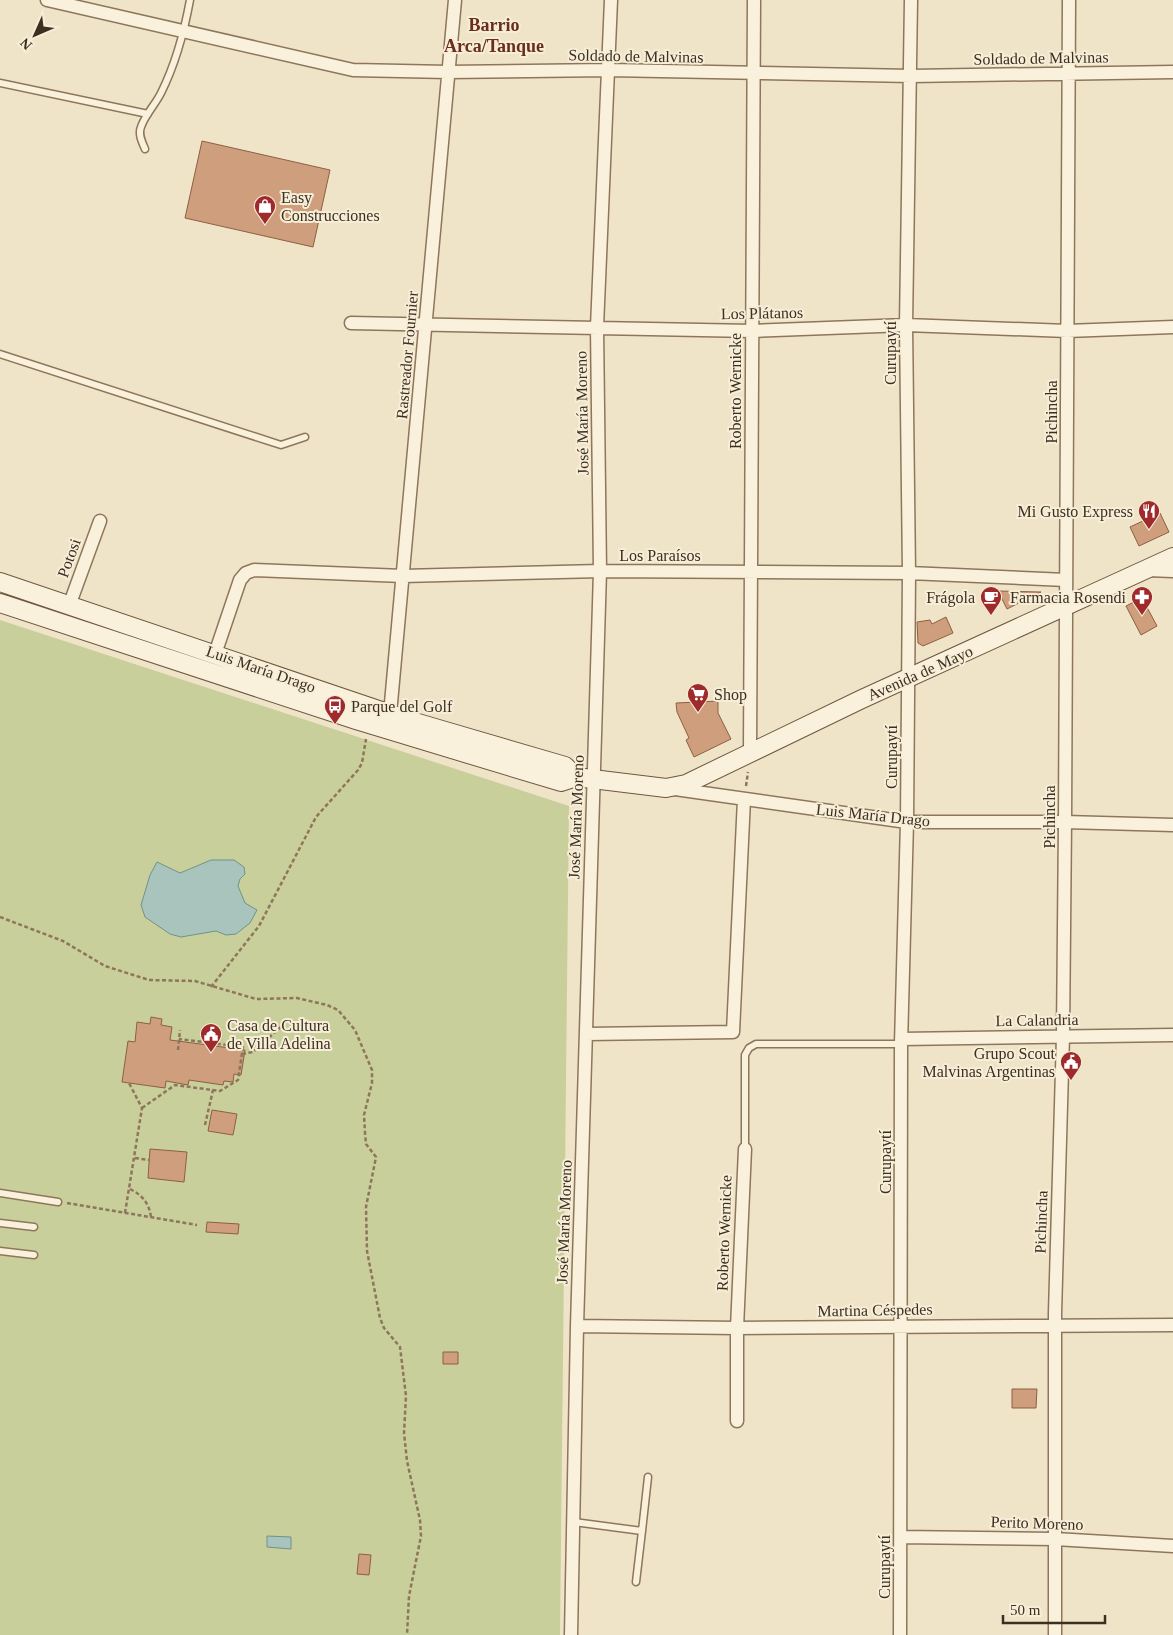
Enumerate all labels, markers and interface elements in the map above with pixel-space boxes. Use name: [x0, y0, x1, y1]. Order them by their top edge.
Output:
north arrow: [10, 10, 60, 60]
district label: Barrio Arca/Tanque: [444, 15, 544, 56]
text: N: [17, 35, 35, 53]
street label: Soldado de Malvinas: [568, 46, 704, 66]
street label: Soldado de Malvinas: [973, 48, 1109, 68]
place label: Easy Construcciones: [281, 189, 380, 224]
shop icon: Easy Construcciones: [253, 194, 277, 225]
street label: Rastreador Fournier: [393, 290, 421, 420]
street label: Los Plátanos: [721, 304, 803, 322]
street label: Curupaytí: [882, 320, 900, 385]
street label: Roberto Wernicke: [727, 333, 744, 449]
street label: José María Moreno: [572, 351, 592, 475]
street label: Pichincha: [1043, 380, 1060, 444]
restaurant icon: Mi Gusto Express: [1137, 499, 1161, 530]
place label: Mi Gusto Express: [1017, 503, 1133, 521]
street label: Potosi: [54, 536, 84, 580]
street label: Los Paraísos: [619, 547, 701, 564]
cafe icon: Frágola: [979, 585, 1003, 616]
pharmacy icon: Farmacia Rosendi: [1130, 585, 1154, 616]
place label: Frágola: [926, 589, 975, 607]
place label: Farmacia Rosendi: [1010, 589, 1127, 606]
street label: Luis María Drago: [204, 642, 318, 697]
street label: Avenida de Mayo: [865, 642, 976, 705]
supermarket icon: Shop: [686, 682, 710, 713]
place label: Shop: [714, 686, 747, 704]
bus stop icon: Parque del Golf: [323, 694, 347, 725]
place label: Parque del Golf: [351, 698, 453, 716]
street label: Curupaytí: [883, 724, 901, 789]
street label: José María Moreno: [565, 755, 587, 879]
street label: Pichincha: [1041, 785, 1058, 849]
street label: Luis María Drago: [815, 801, 931, 830]
street label: La Calandria: [995, 1011, 1079, 1029]
place label: Casa de Cultura de Villa Adelina: [227, 1017, 331, 1052]
public building icon: Casa de Cultura de Villa Adelina: [199, 1022, 223, 1053]
place label: Grupo Scout Malvinas Argentinas: [922, 1045, 1056, 1081]
public building icon: Grupo Scout Malvinas Argentinas: [1059, 1050, 1083, 1081]
street label: Curupaytí: [877, 1129, 895, 1194]
street label: José María Moreno: [553, 1160, 575, 1284]
street label: Roberto Wernicke: [713, 1175, 735, 1291]
street label: Pichincha: [1031, 1190, 1051, 1254]
street label: Martina Céspedes: [817, 1300, 933, 1321]
street label: Perito Moreno: [990, 1513, 1084, 1533]
street label: Curupaytí: [876, 1534, 894, 1599]
scale bar: [1003, 1592, 1106, 1624]
text: 50 m: [1010, 1602, 1041, 1618]

